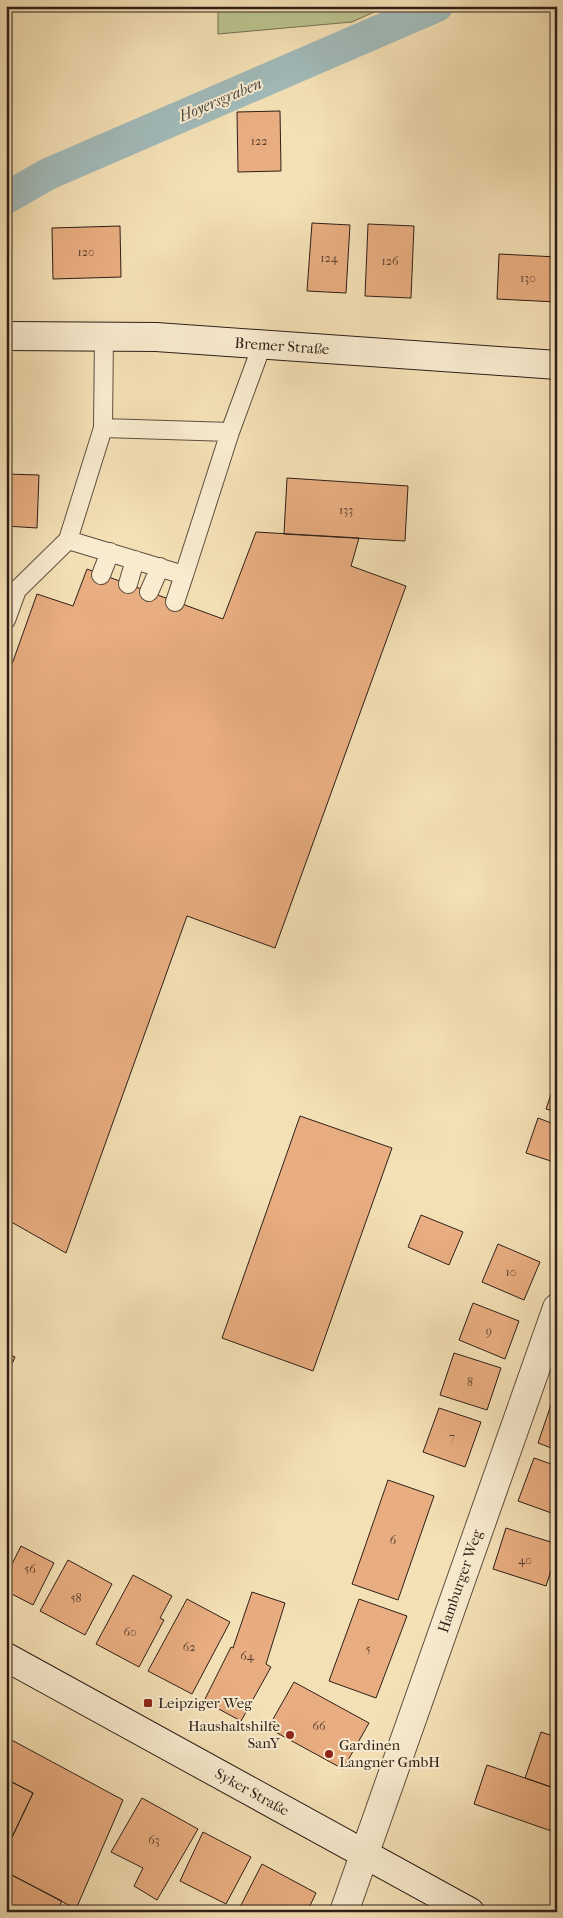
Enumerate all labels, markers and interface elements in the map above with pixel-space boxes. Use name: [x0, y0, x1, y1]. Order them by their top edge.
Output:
water label: Hoyersgraben: [175, 73, 265, 126]
house number: 122: [251, 134, 267, 148]
house number: 120: [77, 245, 95, 259]
house number: 124: [320, 251, 339, 265]
house number: 126: [382, 254, 399, 268]
house number: 130: [520, 271, 536, 285]
street label: Bremer Straße: [234, 334, 331, 358]
house number: 133: [339, 503, 353, 517]
house number: 10: [506, 1265, 516, 1279]
house number: 9: [486, 1324, 492, 1338]
house number: 8: [467, 1375, 473, 1389]
house number: 7: [449, 1430, 455, 1444]
street label: Hamburger Weg: [434, 1526, 486, 1635]
house number: 6: [390, 1533, 397, 1547]
house number: 40: [518, 1553, 532, 1567]
house number: 56: [24, 1562, 36, 1576]
house number: 58: [70, 1591, 82, 1605]
house number: 60: [123, 1625, 137, 1639]
house number: 62: [183, 1640, 195, 1654]
house number: 5: [365, 1642, 371, 1656]
house number: 64: [240, 1649, 255, 1663]
place label: Leipziger Weg: [158, 1694, 253, 1712]
marker: Leipziger Weg: [142, 1697, 154, 1709]
place label: Haushaltshilfe SanY: [188, 1717, 281, 1752]
house number: 66: [313, 1719, 326, 1733]
marker: Haushaltshilfe SanY: [284, 1729, 296, 1741]
place label: Gardinen Langner GmbH: [339, 1736, 440, 1771]
marker: Gardinen Langner GmbH: [323, 1748, 335, 1760]
street label: Syker Straße: [212, 1764, 293, 1820]
house number: 63: [148, 1833, 160, 1847]

